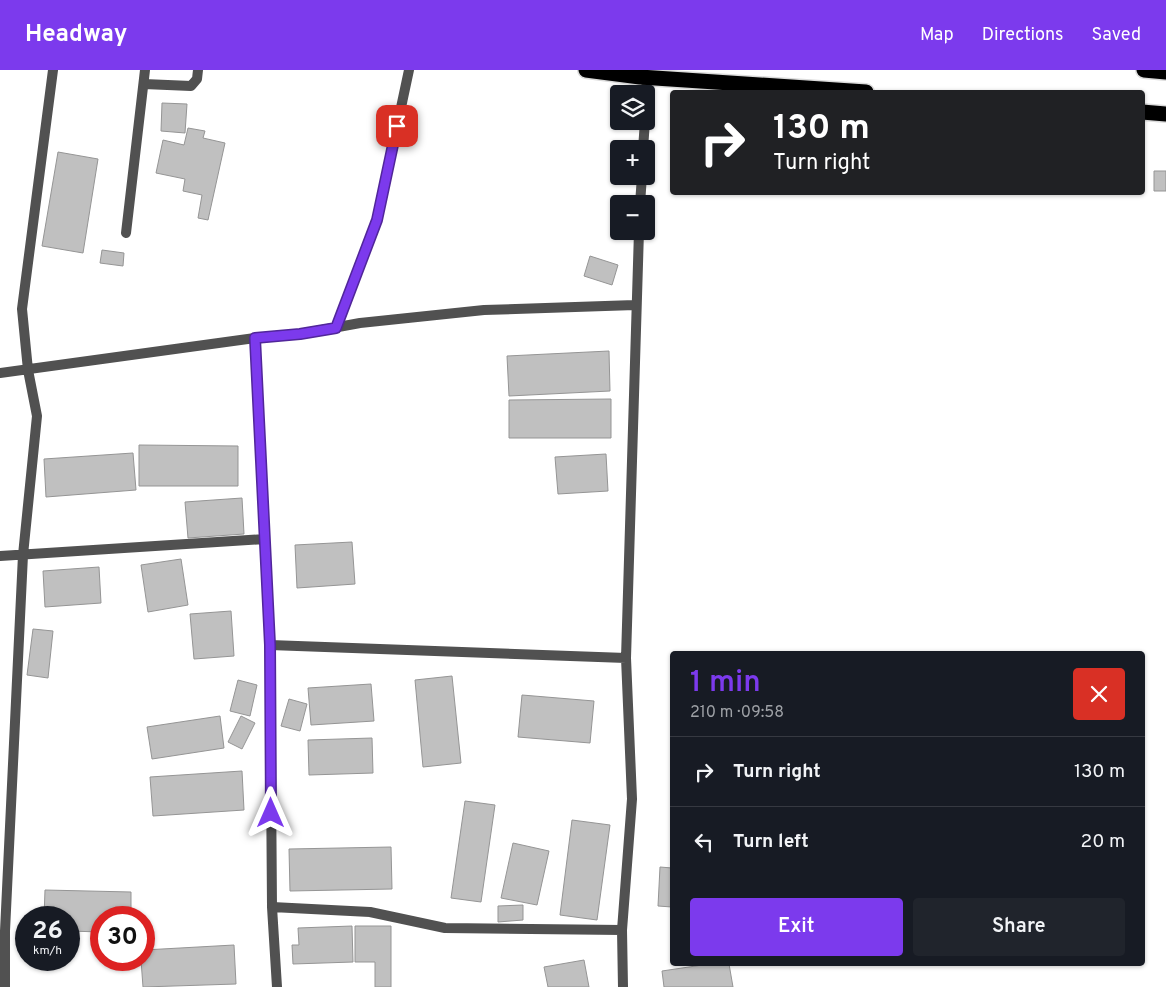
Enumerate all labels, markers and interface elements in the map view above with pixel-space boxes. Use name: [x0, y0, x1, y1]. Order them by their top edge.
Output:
text: Headway: [25, 20, 127, 50]
text: Map: [920, 24, 954, 47]
text: Directions: [982, 24, 1064, 47]
text: Saved: [1092, 24, 1141, 47]
map controls: [610, 85, 655, 240]
button: layers: [610, 85, 655, 130]
pin: [376, 105, 418, 147]
text: 130 m: [773, 107, 870, 151]
icon: right: [690, 110, 755, 175]
icon: arrive: [383, 112, 411, 140]
button: +: [610, 140, 655, 185]
text: Turn right: [773, 150, 870, 177]
button: −: [610, 195, 655, 240]
text: 1 min: [690, 665, 761, 702]
button: close: [1073, 668, 1125, 720]
text: 210 m · 09:58: [690, 703, 784, 723]
icon: right: [690, 758, 718, 786]
text: Turn right: [733, 760, 821, 784]
text: 130 m: [1074, 760, 1125, 784]
position arrow: [244, 786, 296, 838]
icon: left: [690, 828, 718, 856]
text: Turn left: [733, 830, 809, 854]
text: 20 m: [1081, 830, 1125, 854]
button: Exit: [690, 898, 903, 956]
button: Share: [913, 898, 1125, 956]
speed limit sign: 30: [90, 906, 155, 971]
text: 26: [32, 916, 63, 948]
text: km/h: [33, 943, 62, 959]

